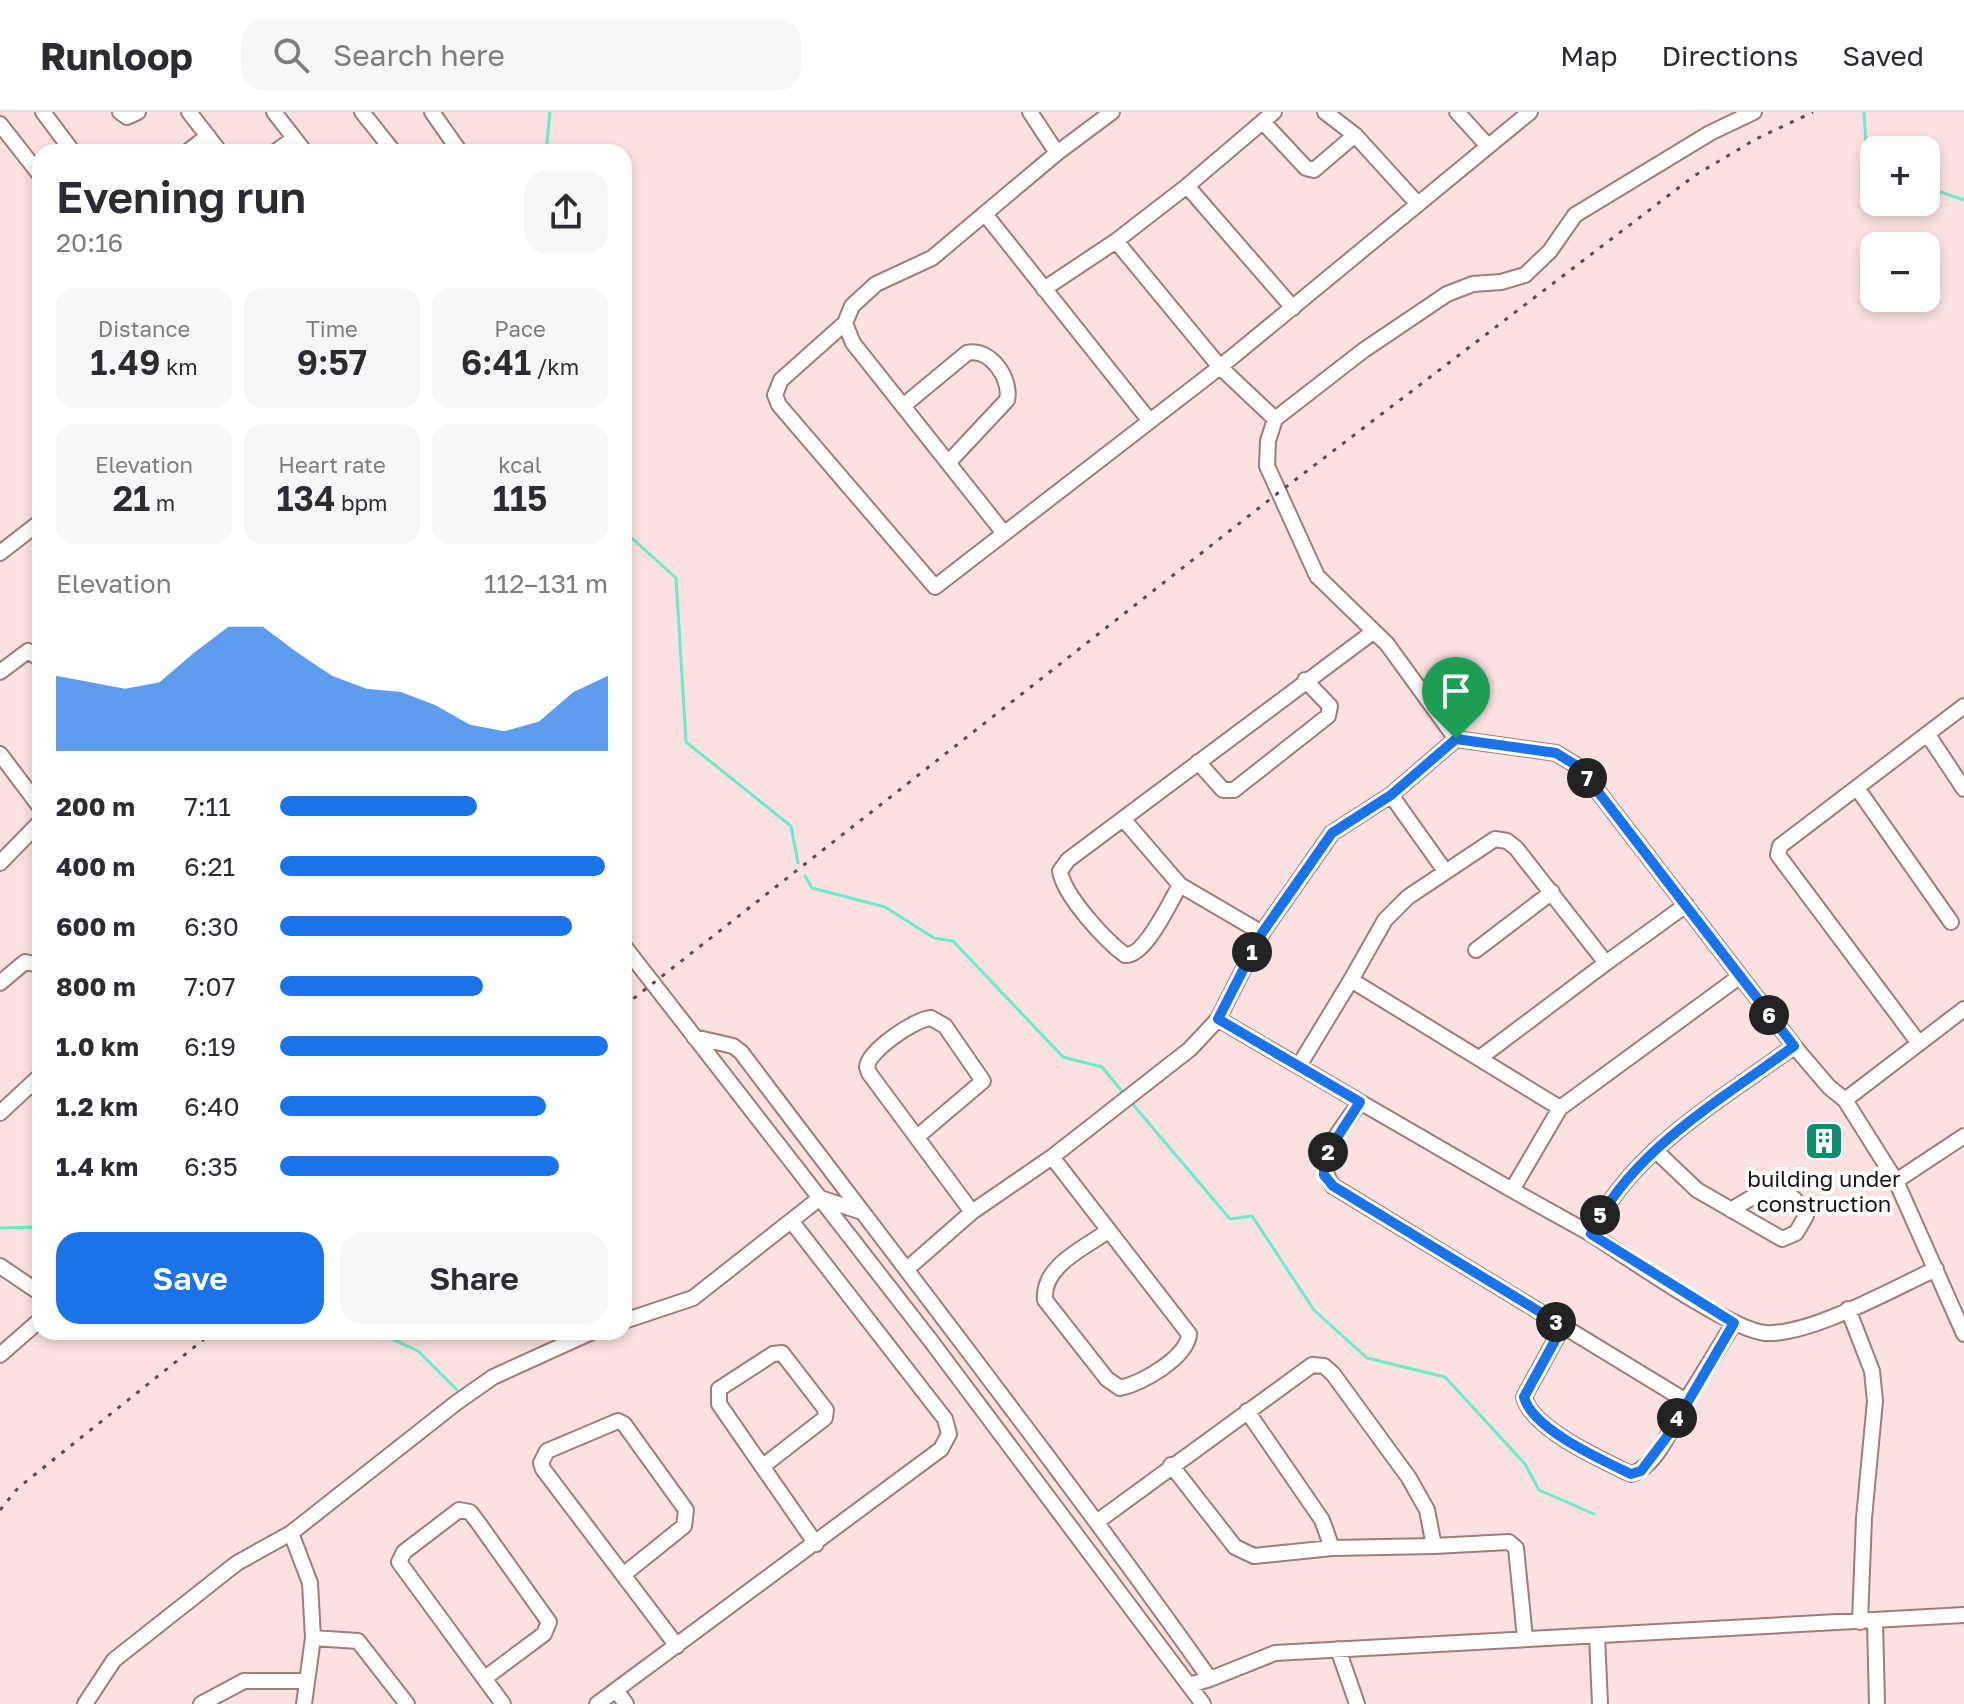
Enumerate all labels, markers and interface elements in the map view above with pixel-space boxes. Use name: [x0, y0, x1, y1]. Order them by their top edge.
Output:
search box: [241, 19, 801, 91]
text: Runloop: [40, 33, 193, 78]
icon: search: [269, 33, 313, 77]
text: Search here: [333, 37, 505, 73]
text: Map: [1560, 39, 1617, 72]
text: Directions: [1661, 39, 1798, 72]
text: Saved: [1842, 39, 1924, 72]
map controls: [1860, 136, 1940, 312]
button: +: [1860, 136, 1940, 216]
text: Evening run: [56, 170, 306, 223]
button: share: [524, 170, 608, 254]
text: 20:16: [56, 227, 123, 258]
button: −: [1860, 232, 1940, 312]
text: Distance: [98, 315, 190, 342]
text: Time: [306, 315, 358, 342]
text: Pace: [494, 315, 546, 342]
text: 1.49: [90, 342, 160, 382]
text: 9:57: [297, 342, 367, 382]
text: 6:41: [461, 342, 531, 382]
text: km: [160, 353, 198, 380]
text: /km: [531, 353, 579, 380]
text: Elevation: [95, 451, 193, 478]
text: Heart rate: [278, 451, 386, 478]
text: kcal: [498, 451, 542, 478]
text: 21: [113, 478, 150, 518]
text: 134: [276, 478, 336, 518]
text: 115: [493, 478, 547, 518]
text: m: [150, 489, 175, 516]
text: bpm: [336, 489, 388, 516]
text: Elevation: [56, 568, 172, 599]
text: 112–131 m: [484, 568, 608, 599]
pin: [1422, 657, 1490, 739]
icon: arrive: [1434, 669, 1478, 713]
pin: 7: [1567, 758, 1607, 798]
text: 7: [1581, 764, 1593, 791]
text: 200 m: [56, 791, 135, 822]
text: 7:11: [184, 791, 231, 822]
text: 400 m: [56, 851, 135, 882]
text: 6:21: [184, 851, 235, 882]
text: 600 m: [56, 911, 136, 942]
text: 6:30: [184, 911, 239, 942]
pin: 1: [1232, 932, 1272, 972]
text: 1: [1246, 938, 1258, 965]
text: 800 m: [56, 971, 136, 1002]
text: 7:07: [184, 971, 235, 1002]
pin: 6: [1749, 995, 1789, 1035]
text: 6: [1762, 1001, 1776, 1028]
text: 1.0 km: [56, 1031, 139, 1062]
text: 6:19: [184, 1031, 236, 1062]
text: 1.2 km: [56, 1091, 138, 1122]
text: 6:40: [184, 1091, 240, 1122]
building icon: building under construction: [1803, 1120, 1845, 1162]
pin: 2: [1308, 1132, 1348, 1172]
text: 2: [1321, 1138, 1335, 1165]
text: 1.4 km: [56, 1151, 138, 1182]
text: 6:35: [184, 1151, 238, 1182]
place label: building under construction: [1747, 1165, 1901, 1217]
pin: 5: [1580, 1195, 1620, 1235]
text: 5: [1593, 1201, 1607, 1228]
button: Save: [56, 1232, 324, 1324]
button: Share: [340, 1232, 608, 1324]
pin: 3: [1536, 1302, 1576, 1342]
text: 3: [1549, 1308, 1563, 1335]
pin: 4: [1657, 1398, 1697, 1438]
text: 4: [1670, 1404, 1684, 1431]

